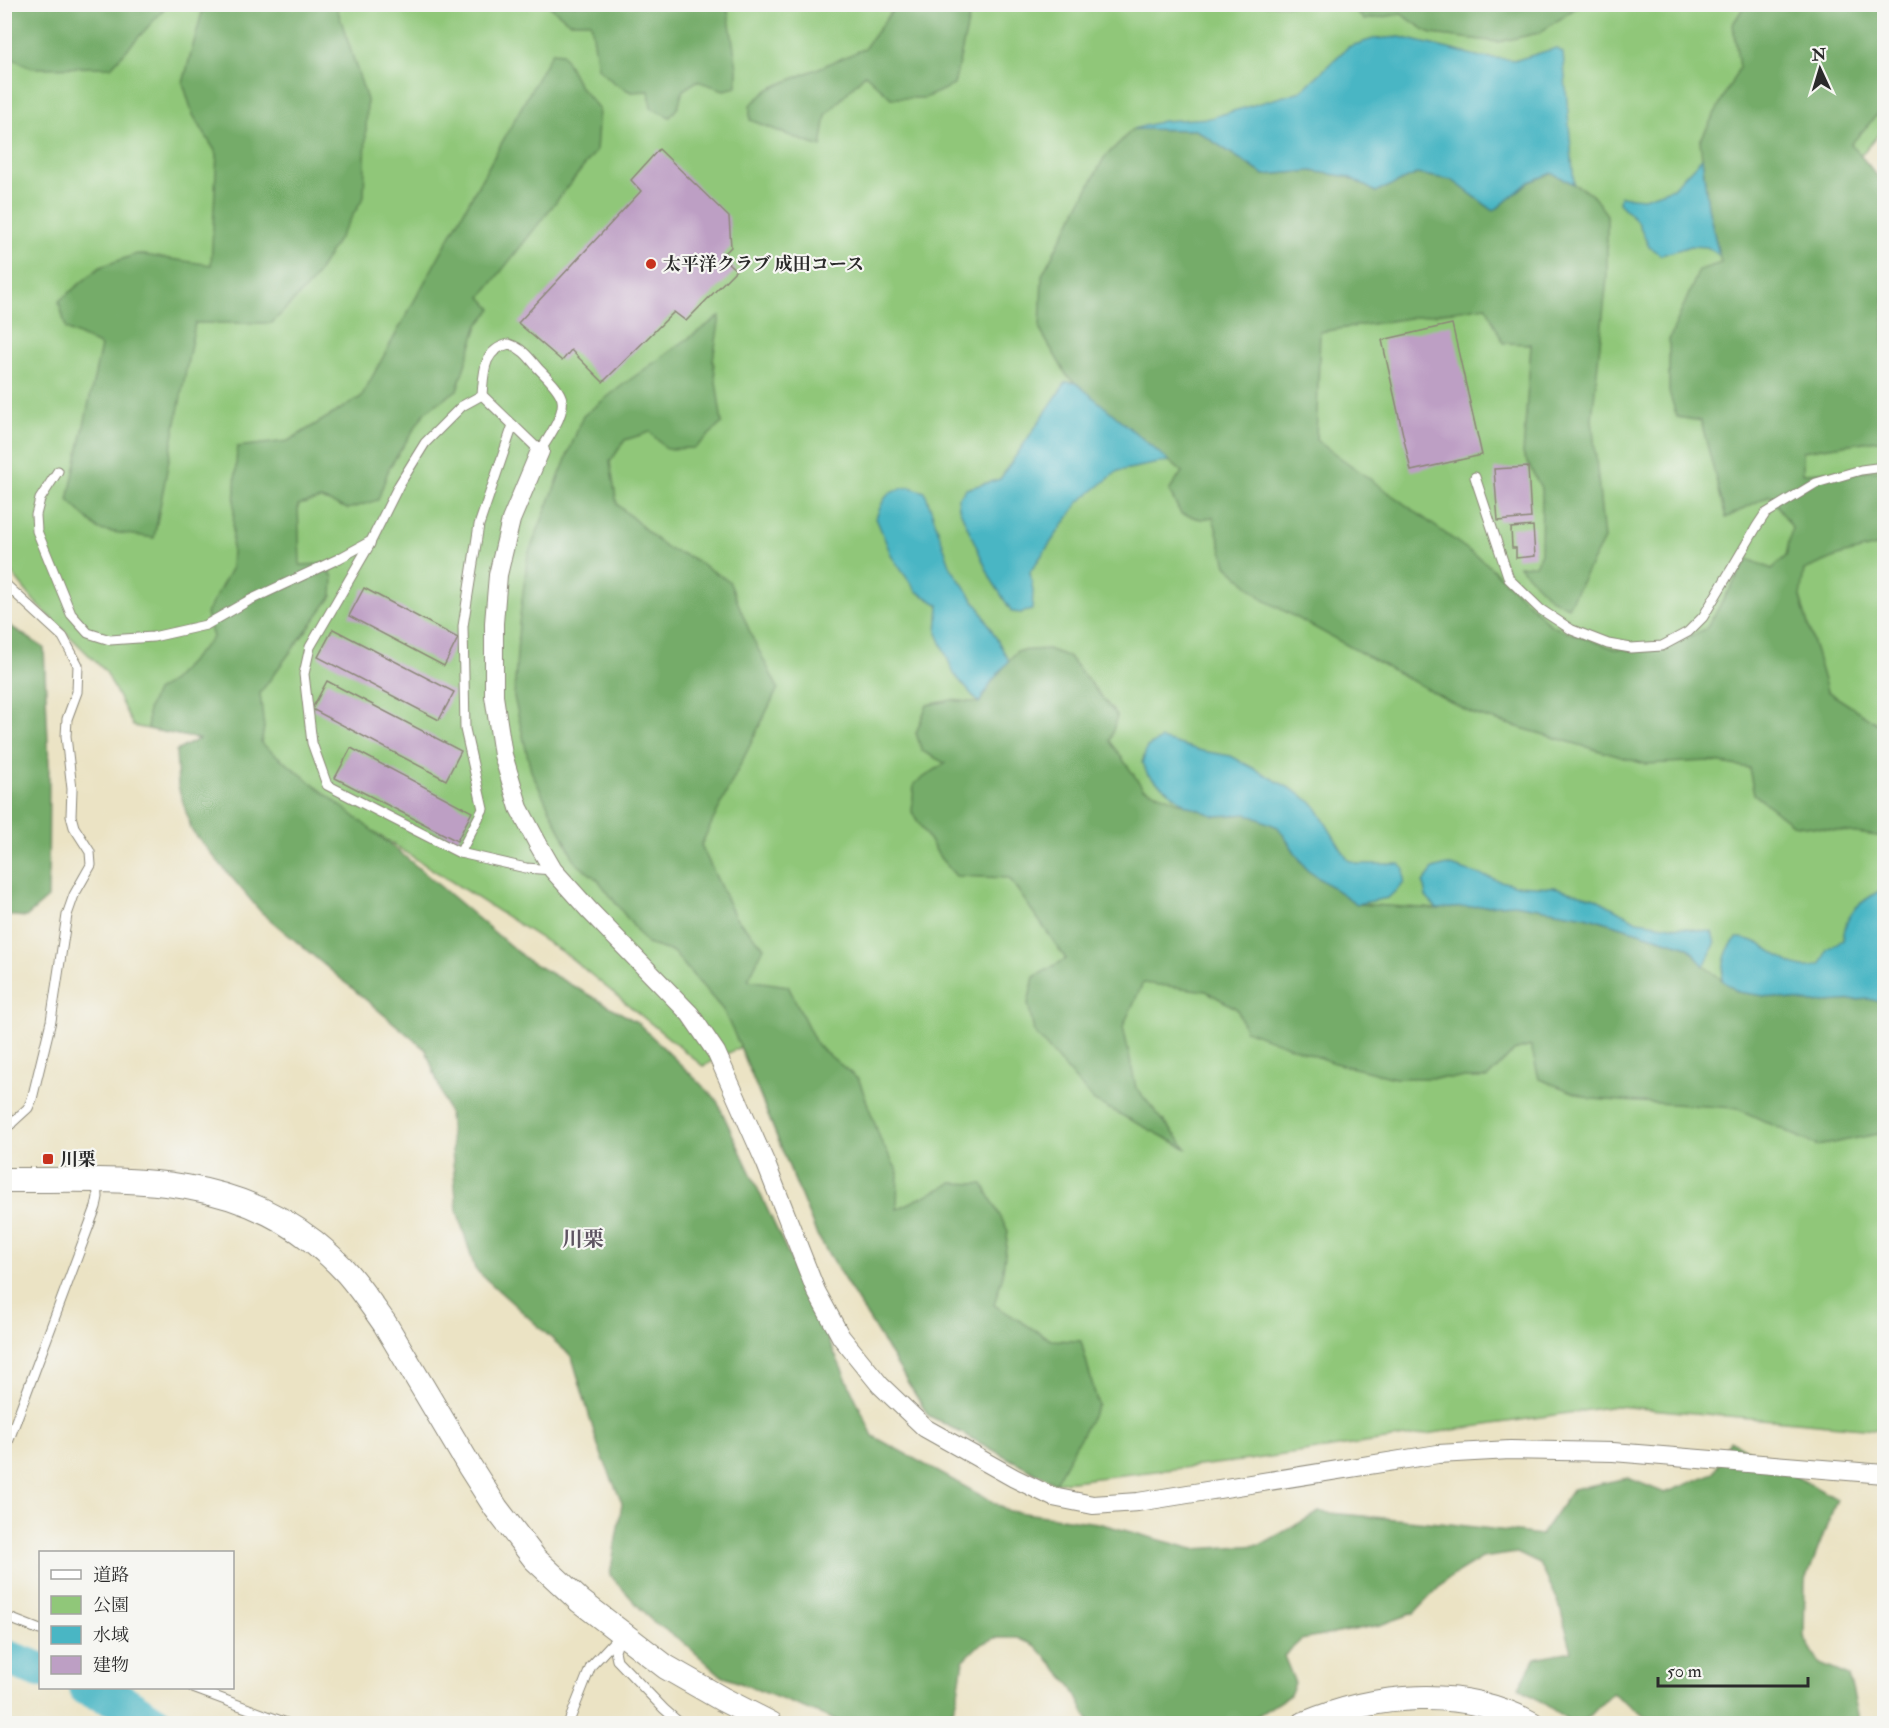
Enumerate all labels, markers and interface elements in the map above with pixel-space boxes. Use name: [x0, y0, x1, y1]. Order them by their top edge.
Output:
north arrow: [1790, 39, 1850, 99]
text: N: [1810, 45, 1828, 66]
place label: 太平洋クラブ 成田コース: [663, 253, 864, 276]
marker: 太平洋クラブ 成田コース: [644, 257, 658, 271]
place label: 川栗: [60, 1148, 96, 1171]
marker: 川栗: [41, 1152, 55, 1166]
district label: 川栗: [562, 1226, 604, 1253]
legend: [39, 1551, 234, 1689]
text: 道路: [93, 1564, 129, 1587]
text: 公園: [93, 1594, 129, 1617]
text: 水域: [93, 1624, 129, 1647]
scale bar: [1658, 1650, 1808, 1688]
text: 建物: [93, 1654, 129, 1677]
text: 50 m: [1667, 1660, 1702, 1683]

